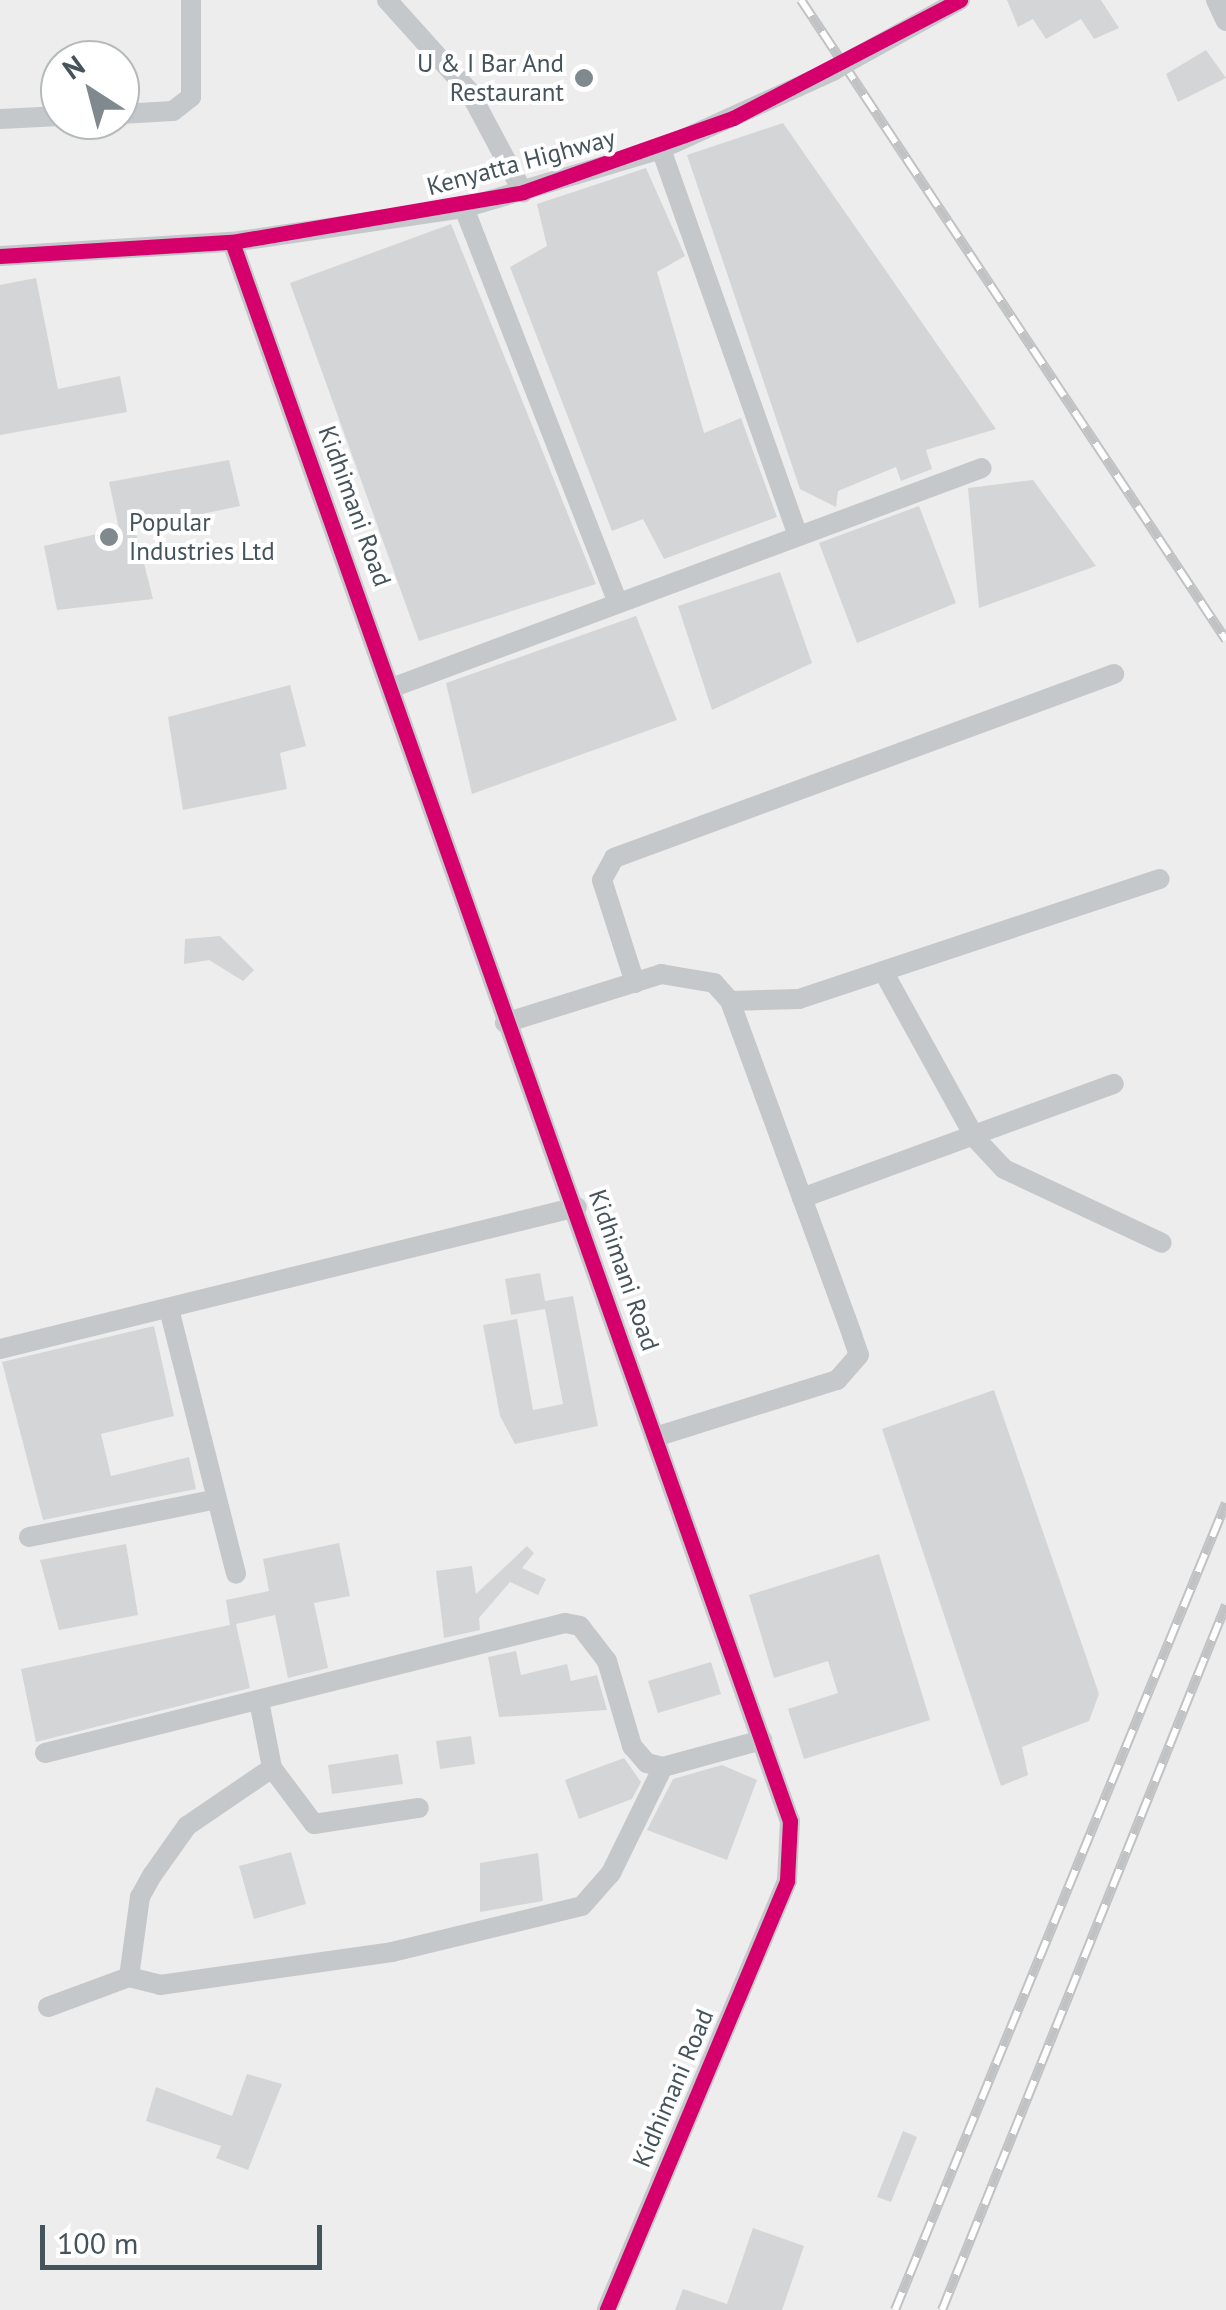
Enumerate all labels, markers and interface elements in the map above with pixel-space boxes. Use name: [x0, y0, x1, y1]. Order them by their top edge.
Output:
north arrow: [40, 40, 140, 140]
text: N: [55, 47, 92, 87]
place label: U & I Bar And Restaurant: [416, 49, 564, 108]
marker: U & I Bar And Restaurant: [573, 67, 595, 89]
street label: Kenyatta Highway: [424, 122, 618, 202]
street label: Kidhimani Road: [312, 422, 398, 590]
place label: Popular Industries Ltd: [129, 508, 275, 567]
marker: Popular Industries Ltd: [98, 526, 120, 548]
street label: Kidhimani Road: [582, 1185, 666, 1355]
street label: Kidhimani Road: [626, 2005, 720, 2171]
scale bar: [45, 2205, 328, 2267]
text: 100 m: [57, 2223, 138, 2262]

